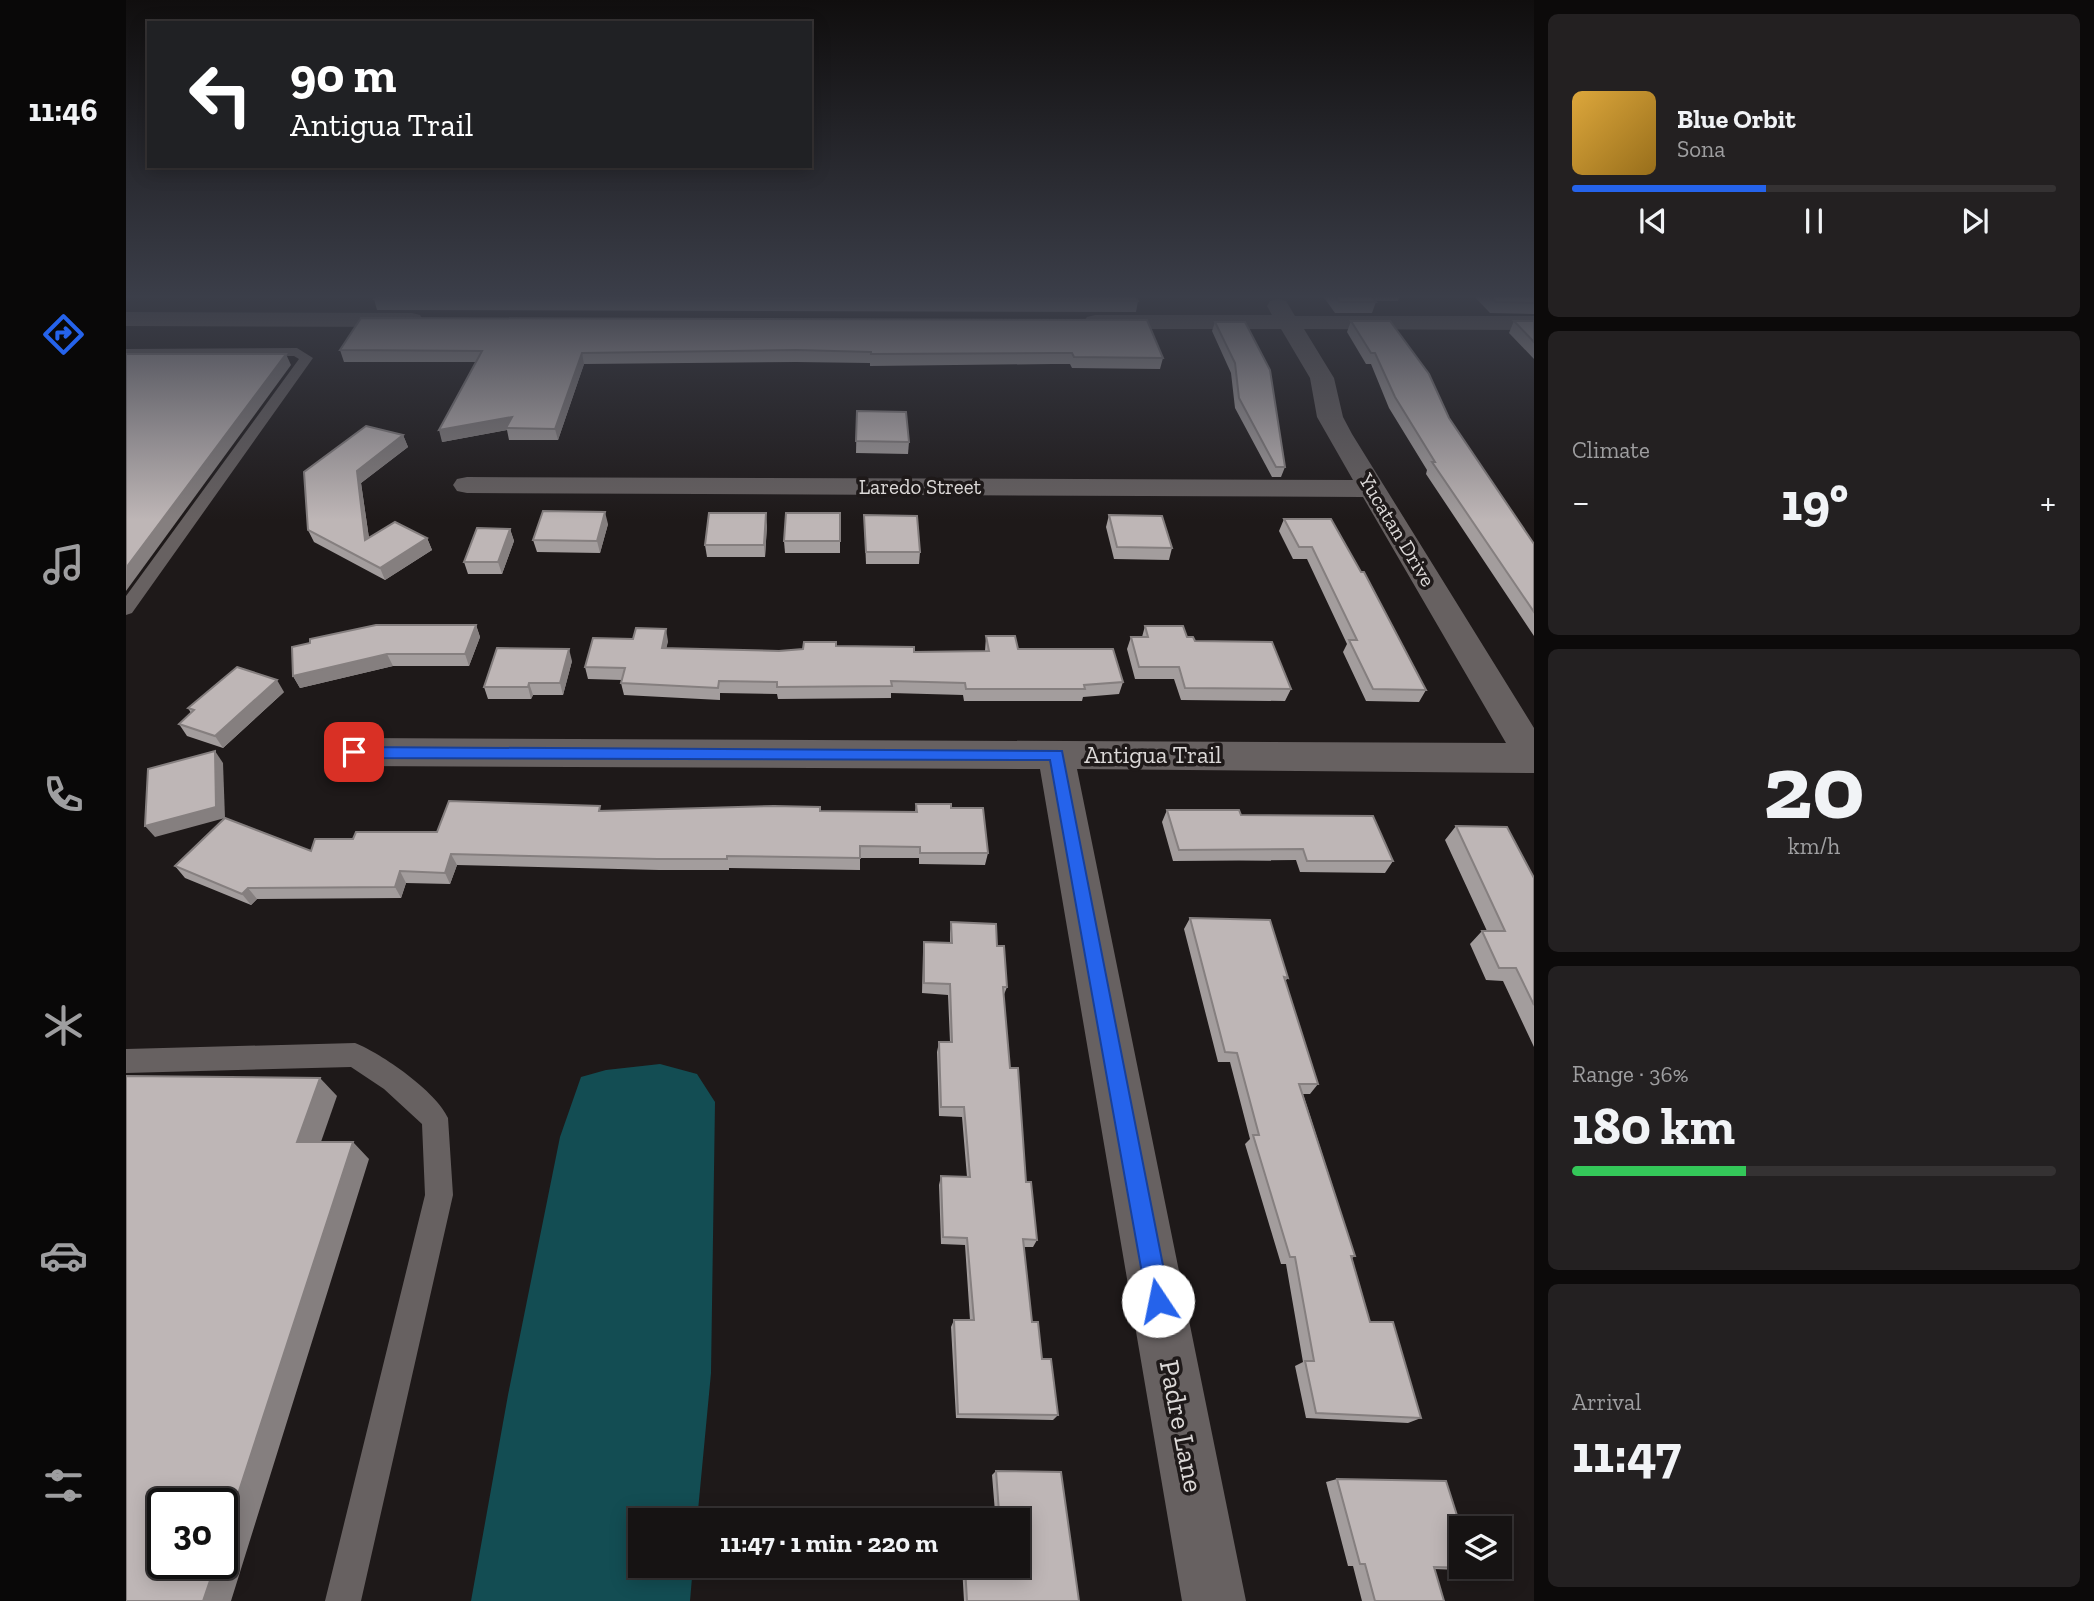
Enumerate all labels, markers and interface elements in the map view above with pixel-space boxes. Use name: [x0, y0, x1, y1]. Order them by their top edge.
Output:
text: 90 m: [290, 46, 397, 105]
icon: left: [175, 49, 266, 140]
text: 11:46: [28, 91, 98, 129]
text: Blue Orbit: [1677, 103, 1796, 135]
text: Antigua Trail: [290, 106, 473, 144]
text: Sona: [1677, 135, 1725, 163]
icon: previous: [1634, 202, 1672, 240]
icon: pause: [1795, 202, 1833, 240]
icon: next: [1956, 202, 1994, 240]
icon: directions: [39, 310, 88, 359]
text: Climate: [1572, 436, 1650, 464]
street label: Yucatan Drive: [1353, 468, 1441, 591]
text: 19°: [1781, 471, 1848, 533]
street label: Laredo Street: [859, 474, 982, 499]
text: −: [1572, 479, 1590, 525]
text: +: [2040, 479, 2056, 525]
icon: music: [39, 540, 88, 589]
pin: [324, 722, 384, 782]
text: 20: [1763, 732, 1865, 841]
icon: arrive: [335, 733, 373, 771]
street label: Antigua Trail: [1084, 740, 1222, 769]
icon: phone: [39, 770, 88, 819]
text: km/h: [1788, 832, 1840, 860]
icon: climate: [39, 1001, 88, 1050]
text: Range · 36%: [1572, 1060, 1689, 1088]
text: 180 km: [1572, 1095, 1735, 1157]
icon: car: [39, 1231, 88, 1280]
position arrow: [1121, 1264, 1195, 1338]
street label: Padre Lane: [1153, 1357, 1210, 1495]
text: Arrival: [1572, 1388, 1641, 1416]
text: 11:47: [1572, 1423, 1681, 1485]
icon: filters: [39, 1461, 88, 1510]
speed limit sign: 30: [147, 1488, 238, 1579]
map controls: [1449, 1516, 1512, 1579]
button: layers: [1449, 1516, 1512, 1579]
text: 11:47 · 1 min · 220 m: [720, 1527, 938, 1559]

